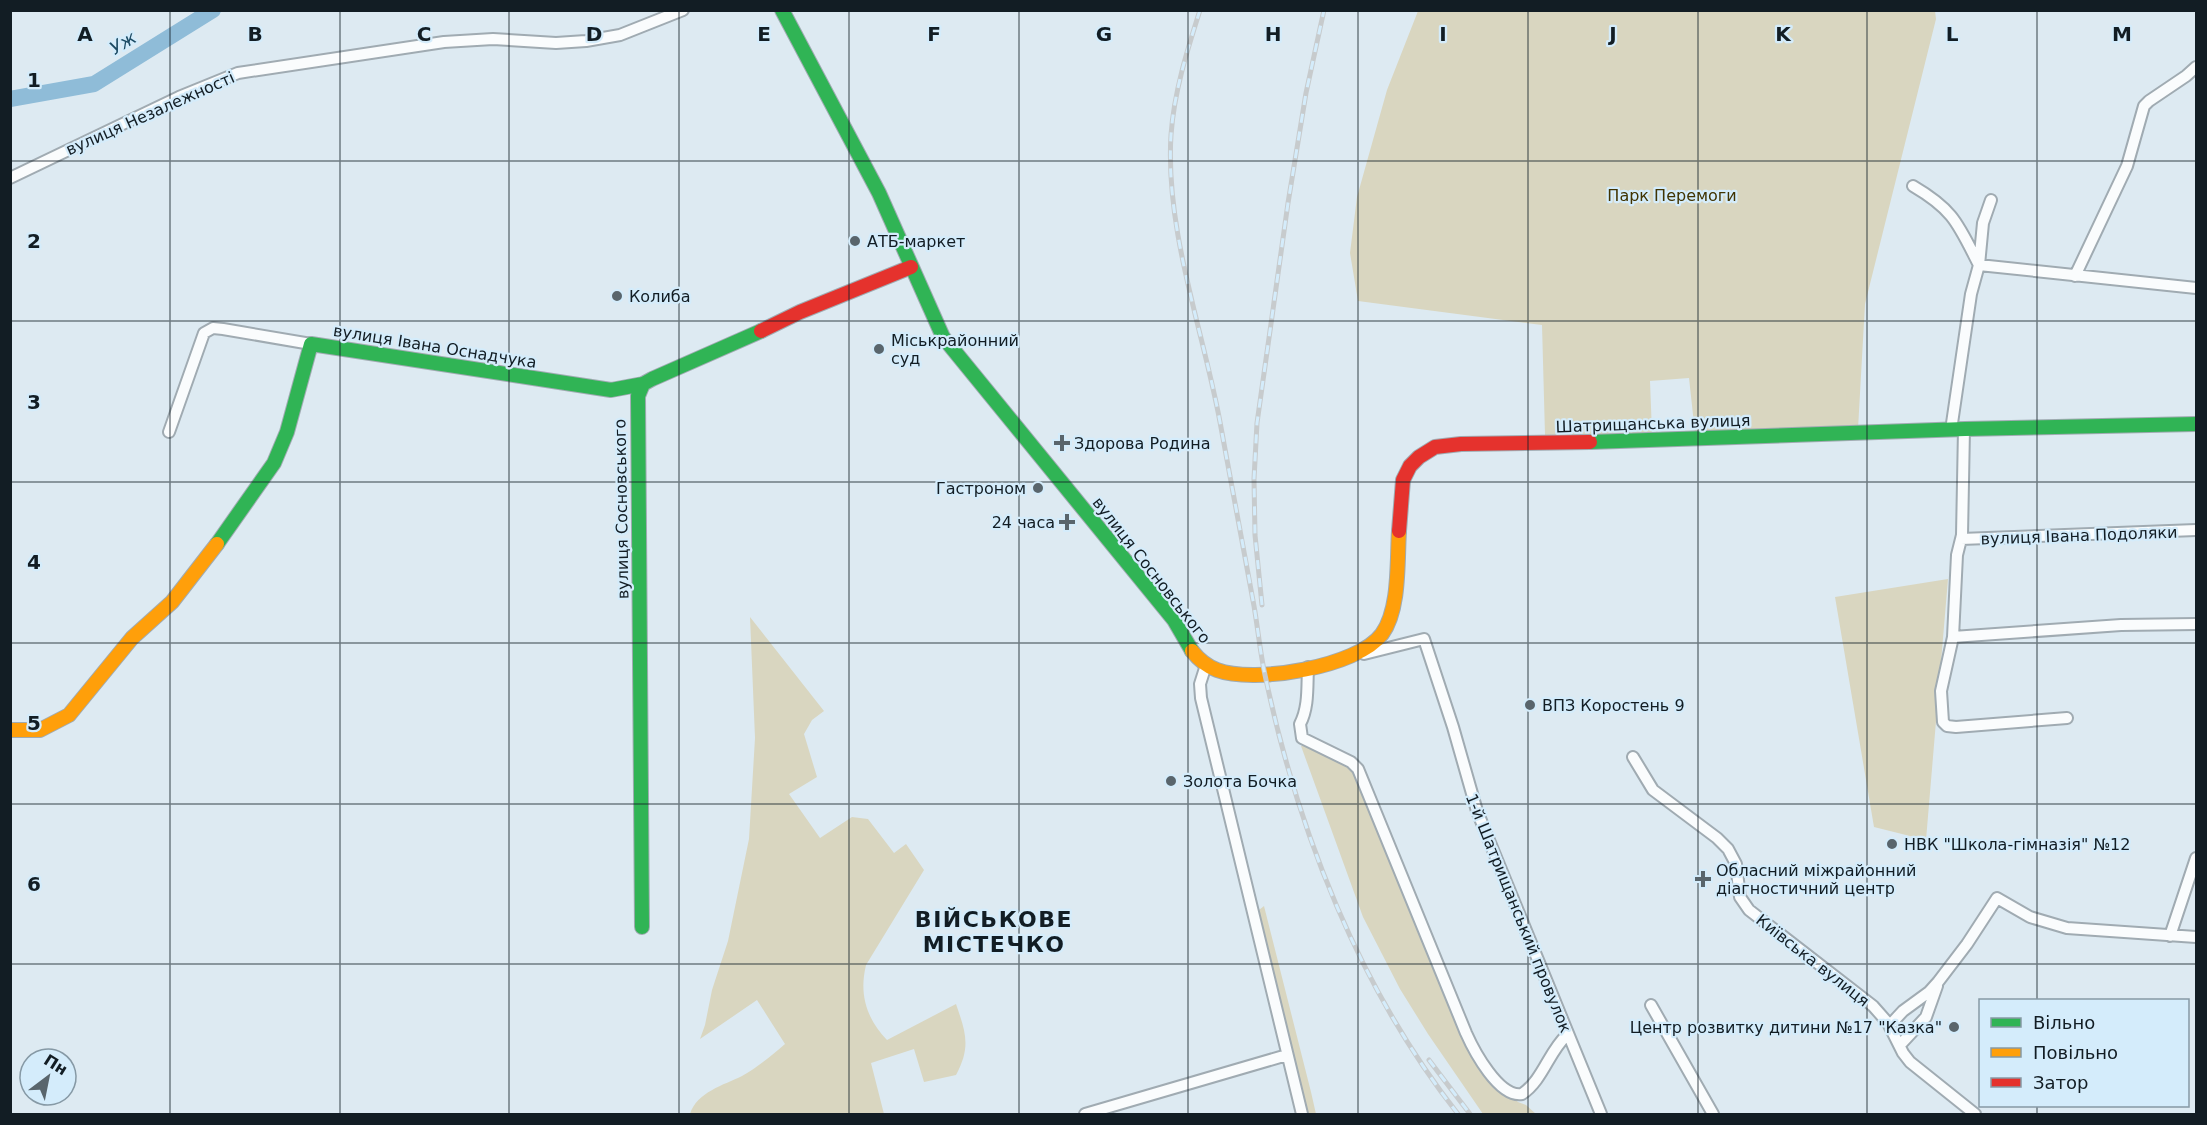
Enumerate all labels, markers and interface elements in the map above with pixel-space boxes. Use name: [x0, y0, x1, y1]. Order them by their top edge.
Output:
text: A: [77, 22, 93, 46]
text: B: [247, 22, 263, 46]
text: C: [417, 22, 431, 46]
text: D: [586, 22, 602, 46]
text: E: [757, 22, 771, 46]
text: F: [927, 22, 941, 46]
text: G: [1096, 22, 1112, 46]
text: H: [1265, 22, 1281, 46]
text: I: [1439, 22, 1447, 46]
text: J: [1607, 22, 1617, 46]
text: K: [1775, 22, 1792, 46]
text: L: [1946, 22, 1959, 46]
text: M: [2112, 22, 2132, 46]
water label: Уж: [106, 26, 140, 59]
text: 1: [27, 68, 41, 92]
street label: вулиця Незалежності: [63, 68, 237, 159]
park label: Парк Перемоги: [1607, 186, 1737, 205]
text: 2: [27, 229, 41, 253]
place label: АТБ-маркет: [867, 232, 965, 251]
marker: АТБ-маркет: [848, 234, 862, 248]
place label: Колиба: [629, 287, 690, 306]
marker: Колиба: [610, 289, 624, 303]
street label: вулиця Івана Оснадчука: [332, 321, 538, 372]
place label: Міськрайонний суд: [891, 331, 1019, 368]
marker: Міськрайонний суд: [872, 342, 886, 356]
text: 3: [27, 390, 41, 414]
street label: Шатрищанська вулиця: [1555, 411, 1751, 436]
street label: вулиця Сосновського: [610, 419, 633, 599]
place label: Здорова Родина: [1074, 434, 1211, 453]
marker: Здорова Родина: [1055, 436, 1069, 450]
place label: Гастроном: [936, 479, 1026, 498]
marker: Гастроном: [1031, 481, 1045, 495]
street label: вулиця Сосновського: [1089, 493, 1215, 647]
place label: 24 часа: [992, 513, 1055, 532]
marker: 24 часа: [1060, 515, 1074, 529]
street label: вулиця Івана Подоляки: [1980, 523, 2178, 548]
text: 4: [27, 550, 41, 574]
place label: ВПЗ Коростень 9: [1542, 696, 1685, 715]
marker: ВПЗ Коростень 9: [1523, 698, 1537, 712]
text: 5: [27, 711, 41, 735]
place label: Золота Бочка: [1183, 772, 1297, 791]
marker: Золота Бочка: [1164, 774, 1178, 788]
street label: 1-й Шатрищанський провулок: [1462, 791, 1575, 1036]
place label: НВК "Школа-гімназія" №12: [1904, 835, 2130, 854]
marker: НВК "Школа-гімназія" №12: [1885, 837, 1899, 851]
place label: Обласний міжрайонний діагностичний центр: [1716, 861, 1916, 898]
marker: Обласний міжрайонний діагностичний центр: [1694, 870, 1712, 888]
text: 6: [27, 872, 41, 896]
district label: ВІЙСЬКОВЕ МІСТЕЧКО: [915, 907, 1073, 957]
street label: Київська вулиця: [1752, 910, 1873, 1011]
legend: [1979, 999, 2189, 1107]
text: Вільно: [2033, 1012, 2095, 1033]
place label: Центр розвитку дитини №17 "Казка": [1630, 1018, 1942, 1037]
marker: Центр розвитку дитини №17 "Казка": [1947, 1020, 1961, 1034]
text: Повільно: [2033, 1042, 2118, 1063]
north arrow: [18, 1047, 78, 1107]
text: Пн: [40, 1050, 71, 1079]
text: Затор: [2033, 1072, 2089, 1093]

